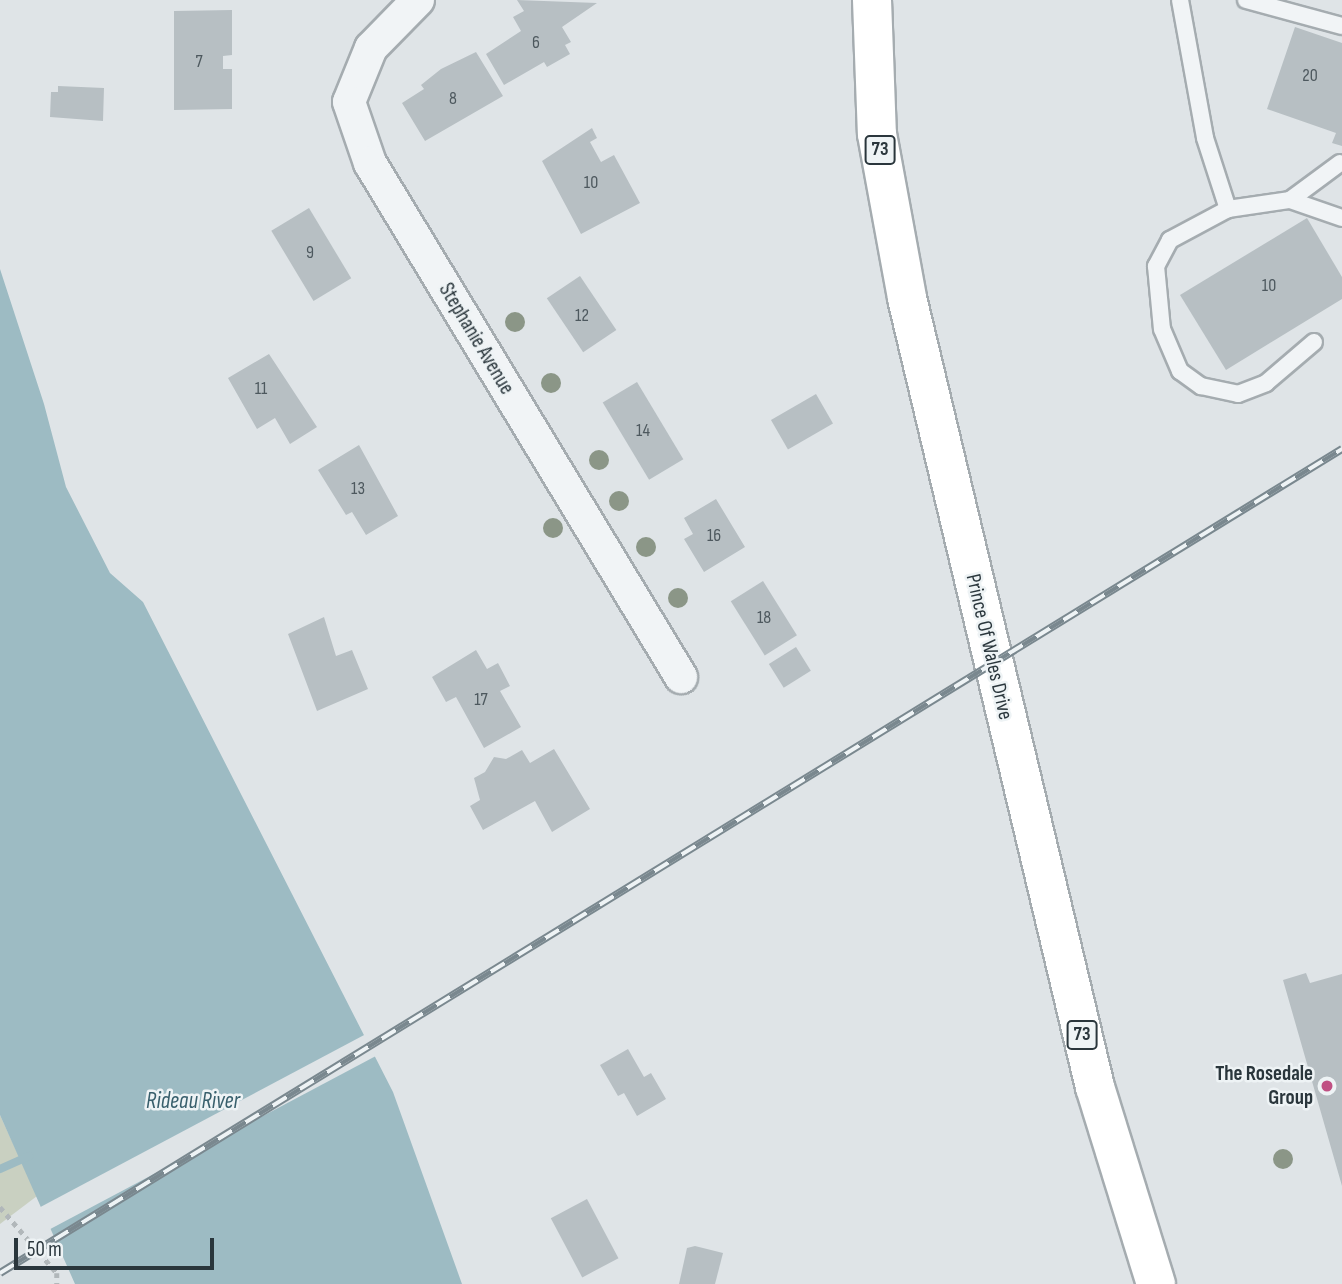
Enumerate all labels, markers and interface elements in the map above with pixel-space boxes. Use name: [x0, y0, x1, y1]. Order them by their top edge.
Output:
house number: 6: [532, 32, 540, 54]
house number: 7: [195, 51, 203, 73]
house number: 20: [1302, 65, 1318, 87]
house number: 8: [449, 88, 457, 110]
road number: 73: [864, 134, 896, 166]
house number: 10: [584, 172, 598, 194]
house number: 9: [306, 242, 314, 264]
house number: 10: [1262, 275, 1276, 297]
street label: Stephanie Avenue: [433, 279, 519, 399]
house number: 12: [575, 305, 589, 327]
house number: 11: [255, 378, 267, 400]
house number: 14: [636, 420, 650, 442]
house number: 13: [351, 478, 365, 500]
house number: 16: [707, 525, 721, 547]
street label: Prince Of Wales Drive: [960, 572, 1018, 722]
house number: 18: [757, 607, 771, 629]
house number: 17: [474, 689, 488, 711]
road number: 73: [1066, 1020, 1098, 1050]
place label: The Rosedale Group: [1215, 1061, 1313, 1111]
marker: The Rosedale Group: [1319, 1078, 1335, 1094]
water label: Rideau River: [146, 1087, 240, 1115]
scale bar: [18, 1224, 217, 1268]
text: 50 m: [27, 1237, 62, 1262]

